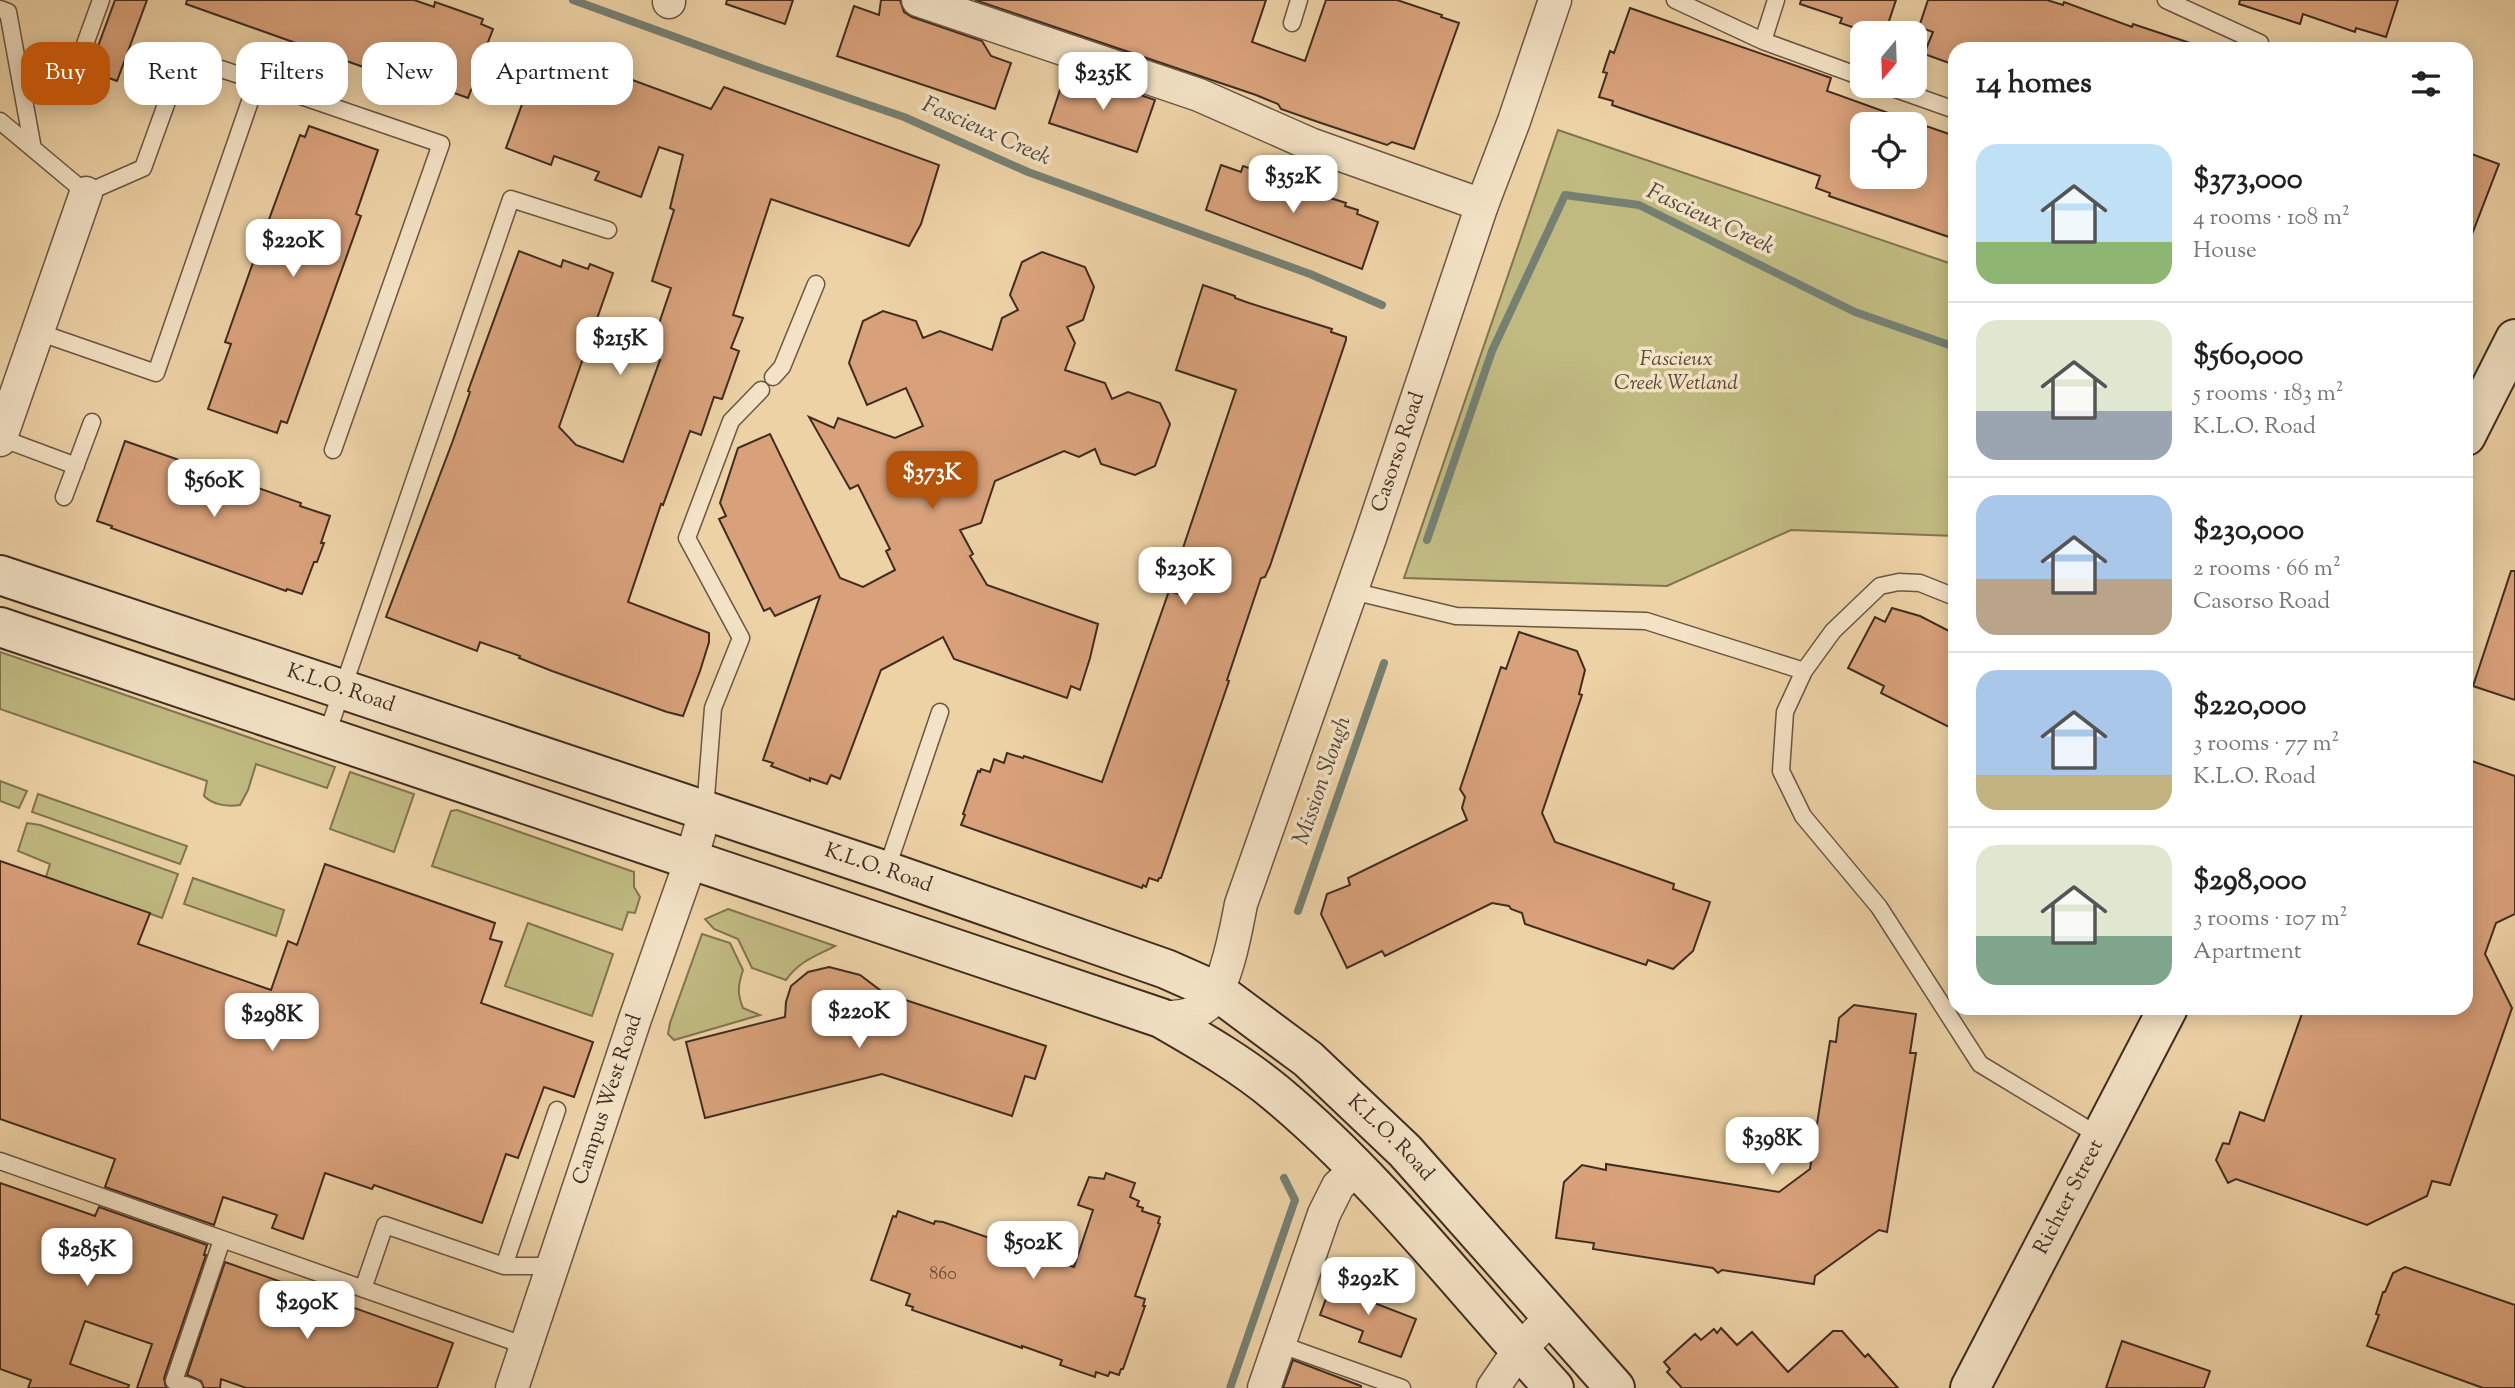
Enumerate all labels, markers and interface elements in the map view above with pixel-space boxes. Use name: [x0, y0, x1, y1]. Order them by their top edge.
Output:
north arrow: [1850, 21, 1927, 98]
map controls: [1850, 21, 1927, 189]
chip: Buy: [21, 42, 110, 105]
chip: Rent: [124, 42, 222, 105]
chip: Filters: [236, 42, 348, 105]
chip: New: [362, 42, 457, 105]
chip: Apartment: [471, 42, 633, 105]
pin: $235K: [1054, 52, 1152, 112]
text: $235K: [1075, 58, 1131, 91]
text: 14 homes: [1976, 63, 2092, 106]
icon: filters: [2407, 65, 2445, 103]
water label: Fascieux Creek: [916, 89, 1056, 175]
button: locate: [1850, 112, 1927, 189]
pin: $352K: [1244, 156, 1342, 215]
text: $373,000: [2193, 159, 2303, 202]
text: $352K: [1265, 161, 1321, 194]
icon: home: [2032, 172, 2116, 256]
water label: Fascieux Creek: [1641, 176, 1779, 264]
text: 4 rooms · 108 m²: [2193, 202, 2350, 235]
pin: $220K: [244, 219, 342, 279]
text: $220K: [262, 225, 324, 258]
text: House: [2193, 235, 2257, 268]
pin: $215K: [571, 318, 669, 377]
text: $215K: [592, 323, 648, 356]
text: $560,000: [2193, 335, 2303, 378]
park label: Fascieux Creek Wetland: [1614, 345, 1738, 399]
icon: home: [2032, 348, 2116, 432]
text: 5 rooms · 183 m²: [2193, 378, 2344, 411]
street label: Casorso Road: [1365, 388, 1433, 517]
text: K.L.O. Road: [2193, 411, 2316, 444]
pin: $373K: [883, 452, 981, 511]
text: $373K: [902, 457, 962, 490]
pin: $560K: [165, 460, 263, 519]
text: $560K: [184, 465, 244, 498]
text: $230,000: [2193, 510, 2304, 553]
icon: home: [2032, 523, 2116, 607]
pin: $230K: [1136, 548, 1234, 607]
text: $230K: [1155, 553, 1215, 586]
text: 2 rooms · 66 m²: [2193, 553, 2341, 586]
text: Casorso Road: [2193, 586, 2330, 619]
street label: K.L.O. Road: [282, 657, 399, 721]
text: $220,000: [2193, 685, 2306, 728]
icon: home: [2032, 698, 2116, 782]
water label: Mission Slough: [1286, 712, 1360, 850]
text: 3 rooms · 77 m²: [2193, 728, 2339, 761]
text: K.L.O. Road: [2193, 761, 2316, 794]
street label: K.L.O. Road: [820, 836, 936, 901]
text: $298,000: [2193, 860, 2307, 903]
icon: home: [2032, 873, 2116, 957]
text: 3 rooms · 107 m²: [2193, 903, 2348, 936]
text: Apartment: [2193, 936, 2302, 969]
pin: $220K: [810, 990, 908, 1050]
pin: $298K: [223, 993, 321, 1053]
text: $220K: [828, 996, 890, 1029]
text: $298K: [241, 999, 303, 1032]
street label: Campus West Road: [566, 1010, 651, 1189]
street label: K.L.O. Road: [1340, 1088, 1441, 1188]
pin: $398K: [1723, 1118, 1821, 1177]
text: $398K: [1742, 1123, 1802, 1156]
street label: Richter Street: [2027, 1135, 2112, 1260]
pin: $502K: [984, 1222, 1082, 1281]
text: $502K: [1003, 1227, 1063, 1260]
pin: $285K: [38, 1228, 136, 1288]
text: $285K: [57, 1234, 117, 1267]
pin: $292K: [1319, 1258, 1417, 1317]
house number: 860: [929, 1262, 957, 1288]
text: $292K: [1337, 1263, 1399, 1296]
pin: $290K: [258, 1282, 356, 1341]
text: $290K: [275, 1287, 339, 1320]

